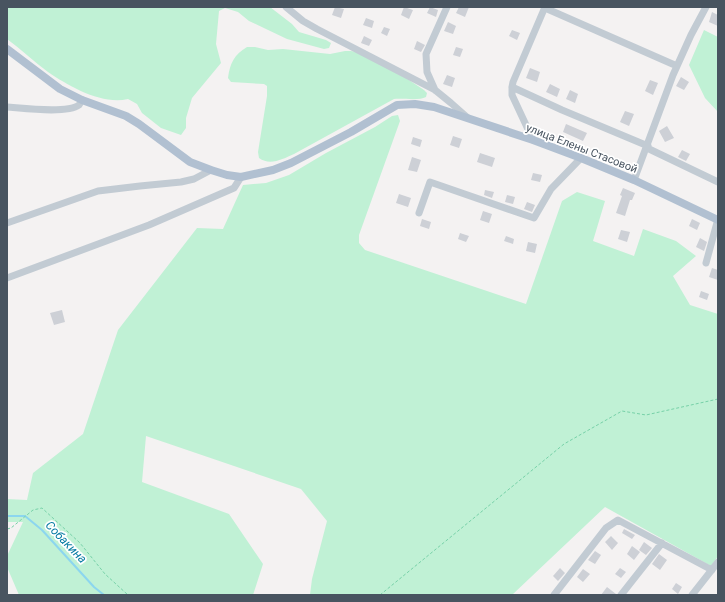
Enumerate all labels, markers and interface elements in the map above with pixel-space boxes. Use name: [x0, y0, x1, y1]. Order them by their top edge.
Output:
street label: улица Елены Стасовой: [524, 121, 639, 176]
water label: Собакина: [43, 518, 89, 566]

